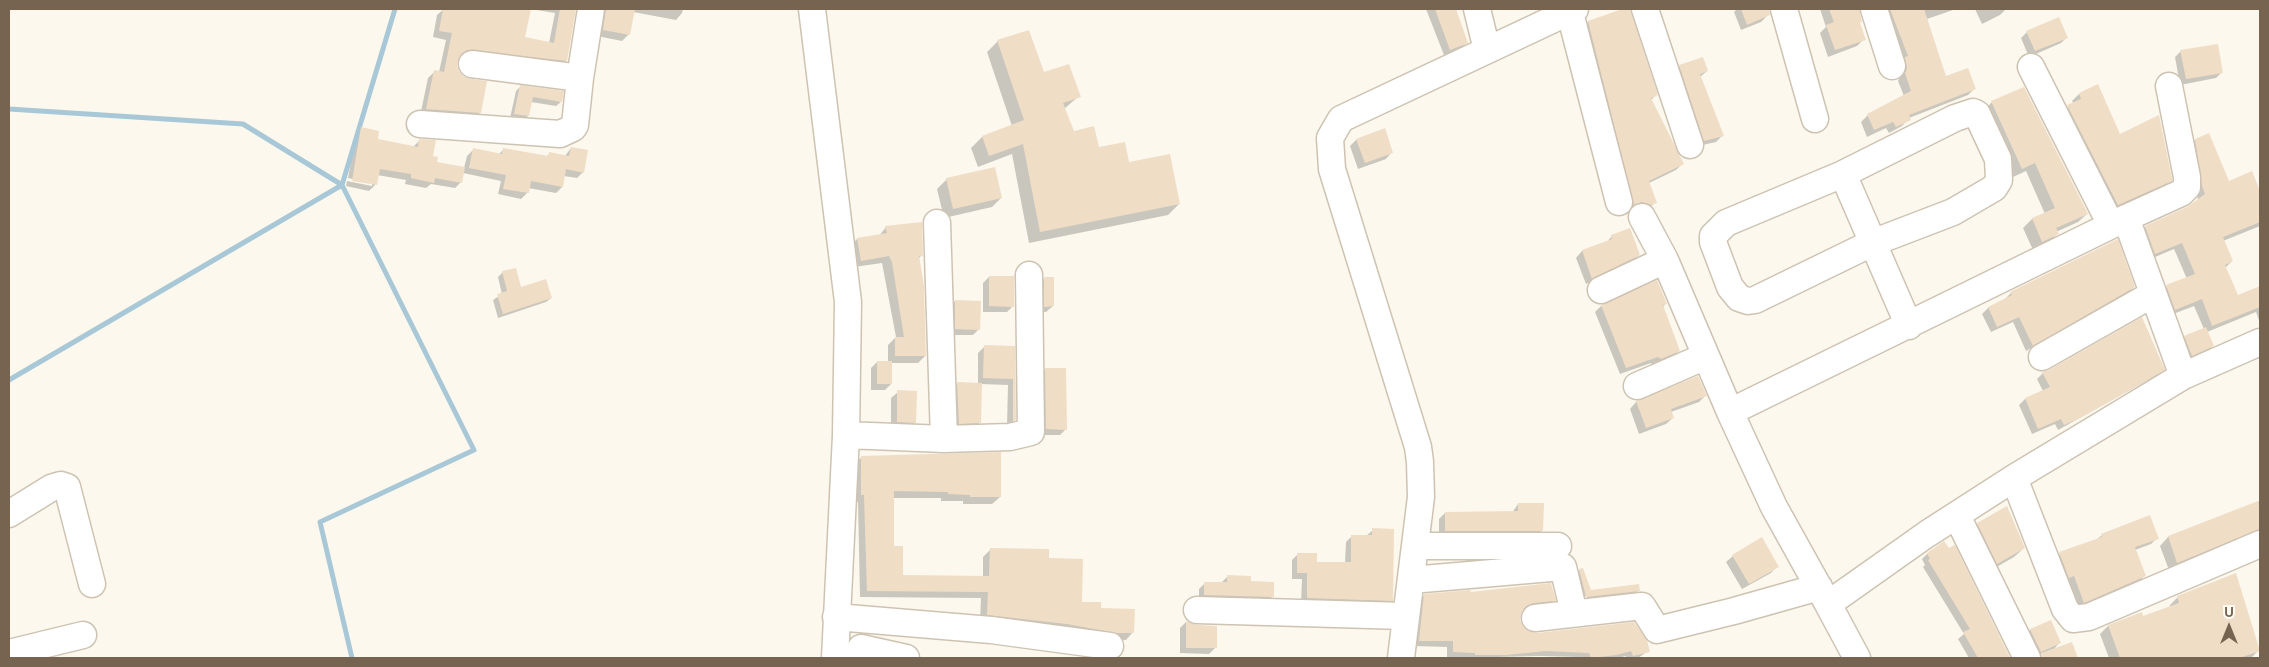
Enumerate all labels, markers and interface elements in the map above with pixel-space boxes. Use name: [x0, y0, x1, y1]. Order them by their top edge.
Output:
north arrow: [2204, 602, 2254, 652]
text: U: [2224, 603, 2234, 621]

